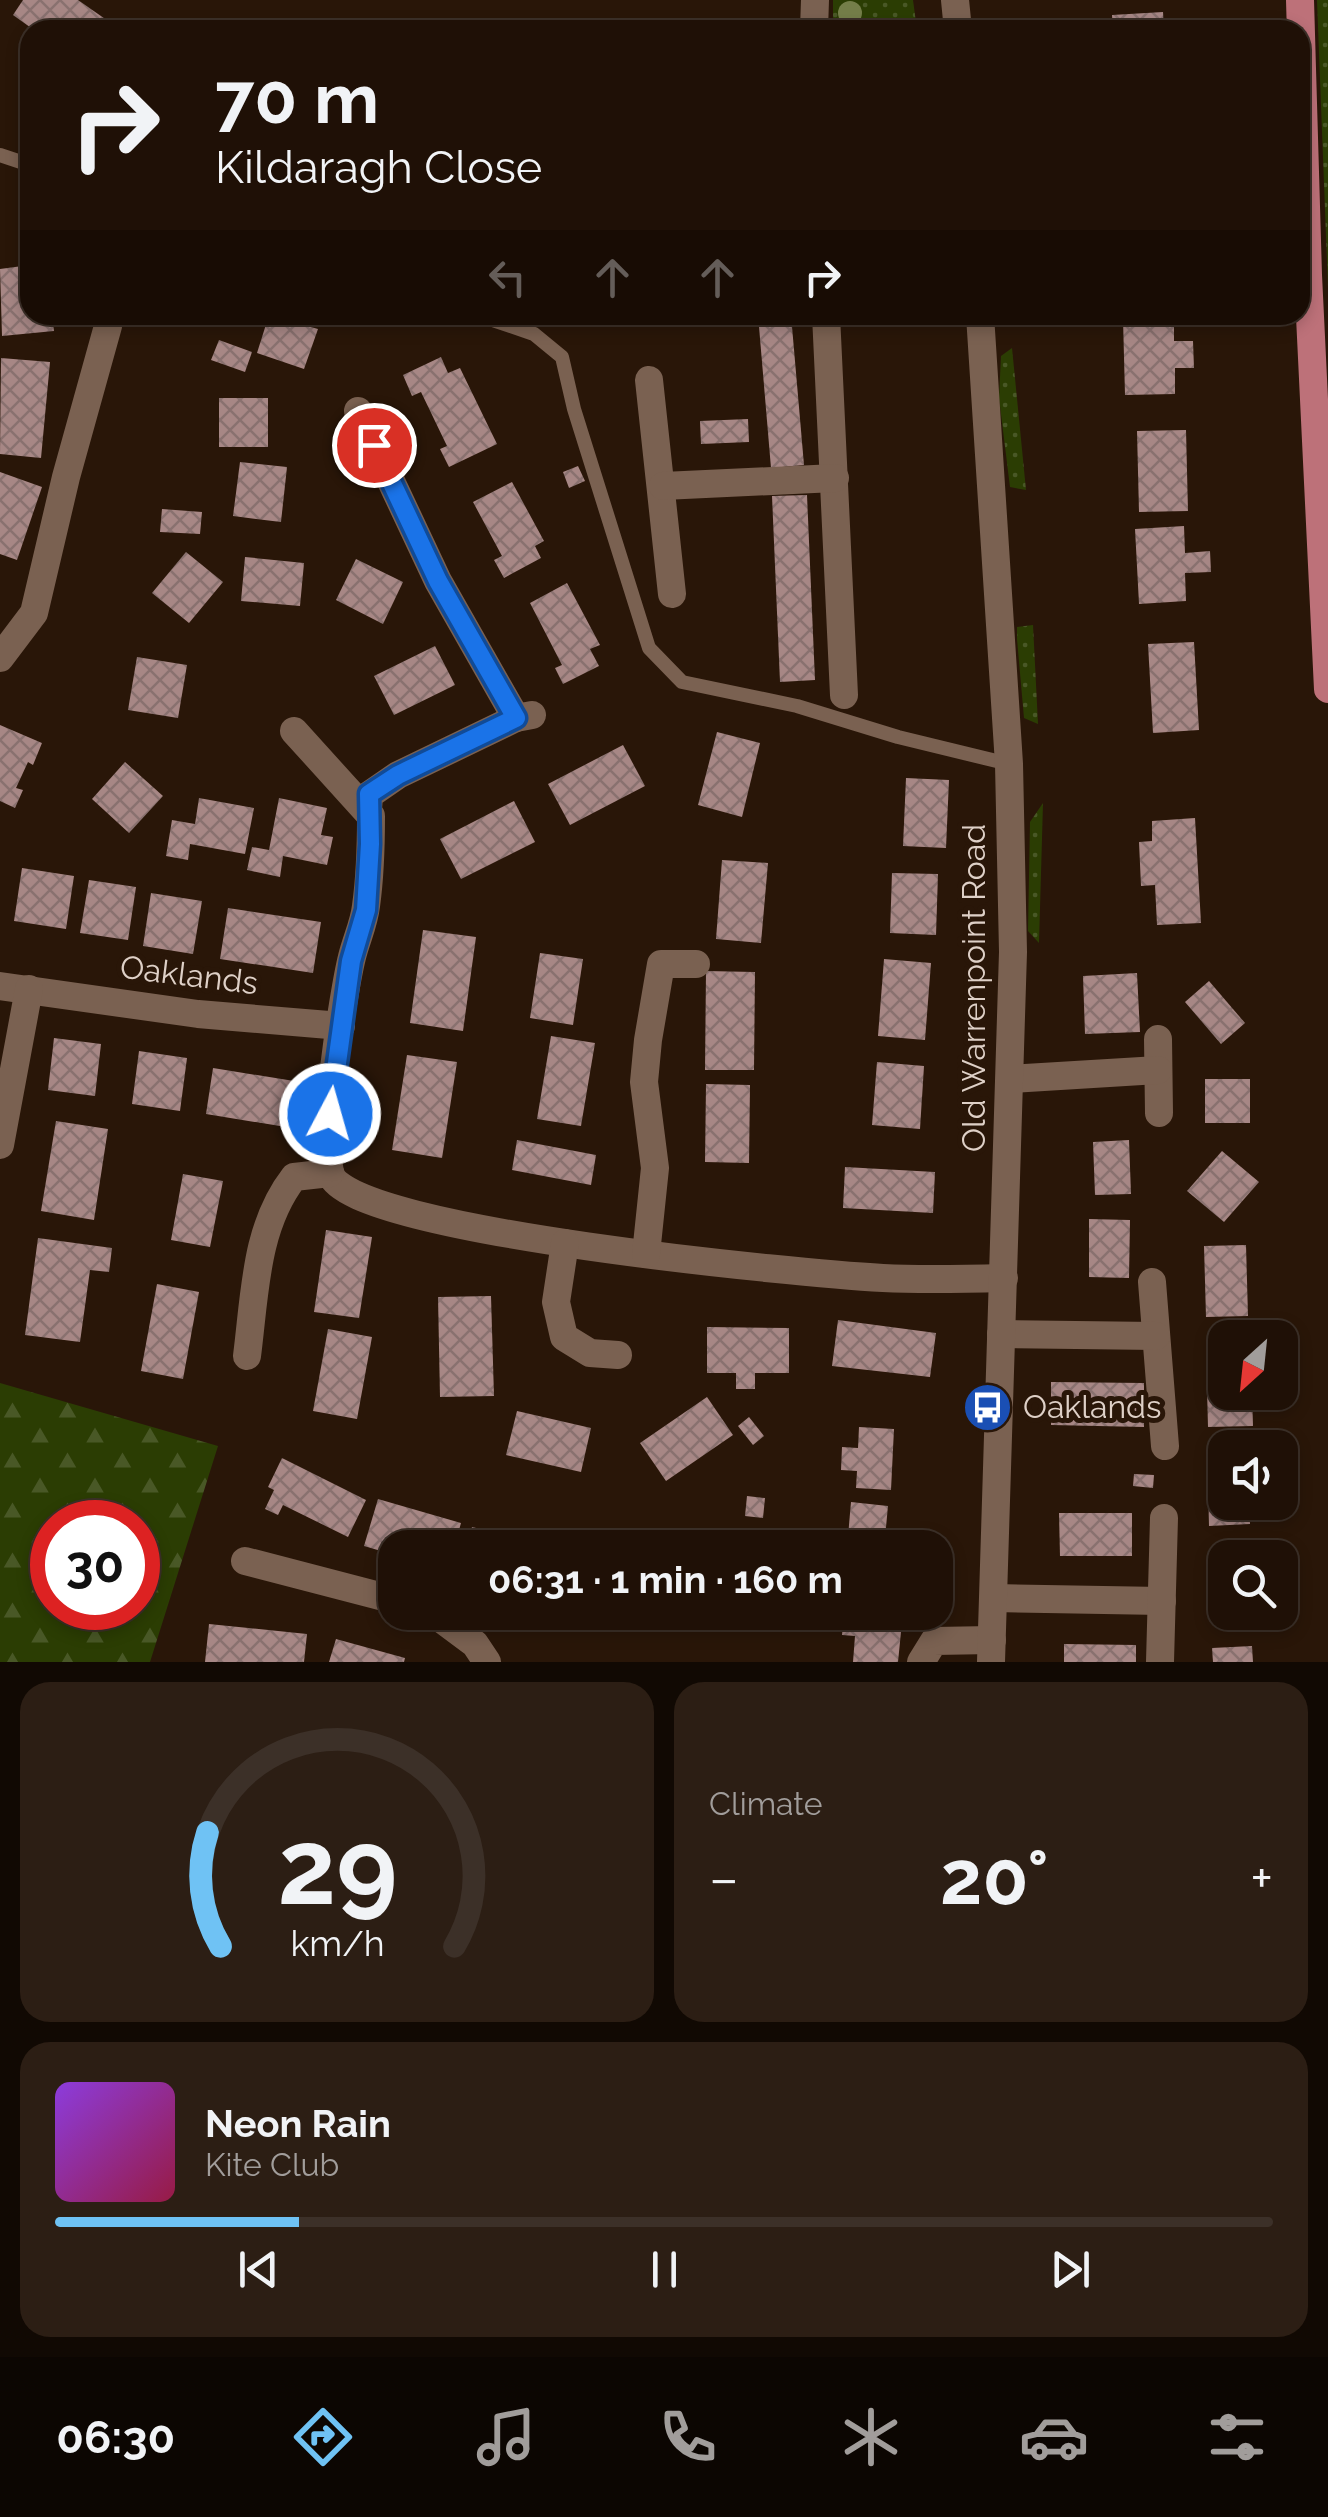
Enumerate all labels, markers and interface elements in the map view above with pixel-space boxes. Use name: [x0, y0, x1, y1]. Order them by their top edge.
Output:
text: 70 m: [215, 57, 379, 139]
icon: right: [50, 60, 180, 190]
text: Kildaragh Close: [215, 141, 542, 194]
icon: left: [480, 250, 535, 305]
icon: ahead: [585, 250, 640, 305]
icon: ahead: [690, 250, 745, 305]
icon: right: [795, 250, 850, 305]
pin: [332, 403, 417, 488]
icon: arrive: [347, 418, 402, 473]
street label: Old Warrenpoint Road: [955, 824, 992, 1152]
street label: Oaklands: [118, 948, 260, 1001]
position arrow: [278, 1062, 382, 1166]
north arrow: [1208, 1320, 1298, 1410]
map controls: [1208, 1320, 1298, 1630]
bus stop icon: Oaklands: [962, 1381, 1014, 1433]
place label: Oaklands: [1023, 1388, 1161, 1425]
button: sound: [1208, 1430, 1298, 1520]
speed limit sign: 30: [30, 1500, 160, 1630]
button: search: [1208, 1540, 1298, 1630]
text: 06:31 · 1 min · 160 m: [488, 1557, 843, 1602]
text: Climate: [709, 1785, 823, 1822]
text: 29: [277, 1806, 397, 1928]
text: 20°: [940, 1833, 1049, 1922]
text: −: [709, 1846, 739, 1911]
text: +: [1250, 1846, 1273, 1911]
text: km/h: [290, 1922, 384, 1964]
text: Neon Rain: [205, 2101, 391, 2146]
text: Kite Club: [205, 2146, 339, 2183]
icon: previous: [231, 2242, 286, 2297]
icon: pause: [637, 2242, 692, 2297]
icon: next: [1043, 2242, 1098, 2297]
icon: directions: [288, 2402, 358, 2472]
icon: music: [471, 2402, 541, 2472]
icon: phone: [653, 2402, 723, 2472]
icon: climate: [836, 2402, 906, 2472]
icon: car: [1019, 2402, 1089, 2472]
icon: filters: [1202, 2402, 1272, 2472]
text: 06:30: [56, 2411, 175, 2464]

